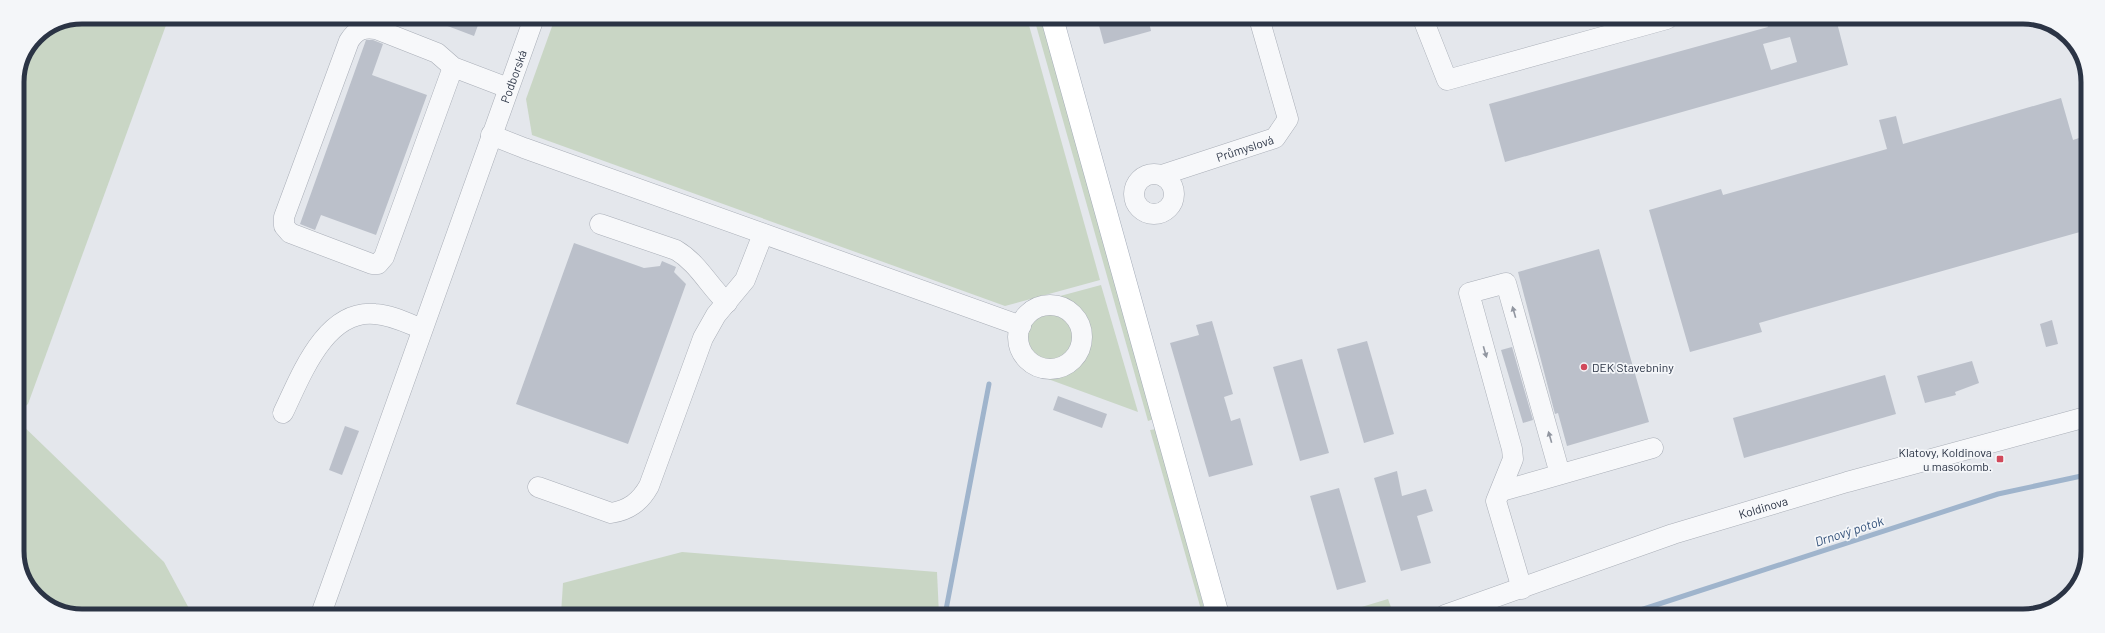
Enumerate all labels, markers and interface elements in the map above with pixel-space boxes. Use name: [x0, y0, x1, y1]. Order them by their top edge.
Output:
street label: Podborská: [497, 48, 529, 105]
street label: Průmyslová: [1214, 132, 1275, 164]
one-way arrow: [1511, 305, 1517, 317]
one-way arrow: [1482, 347, 1488, 359]
place label: DEK Stavebniny: [1592, 360, 1674, 374]
marker: DEK Stavebniny: [1579, 362, 1589, 372]
one-way arrow: [1547, 430, 1553, 442]
place label: Klatovy, Koldinova u masokomb.: [1899, 445, 1992, 473]
marker: Klatovy, Koldinova u masokomb.: [1995, 454, 2005, 464]
street label: Koldinova: [1737, 493, 1789, 521]
water label: Drnový potok: [1813, 512, 1886, 550]

